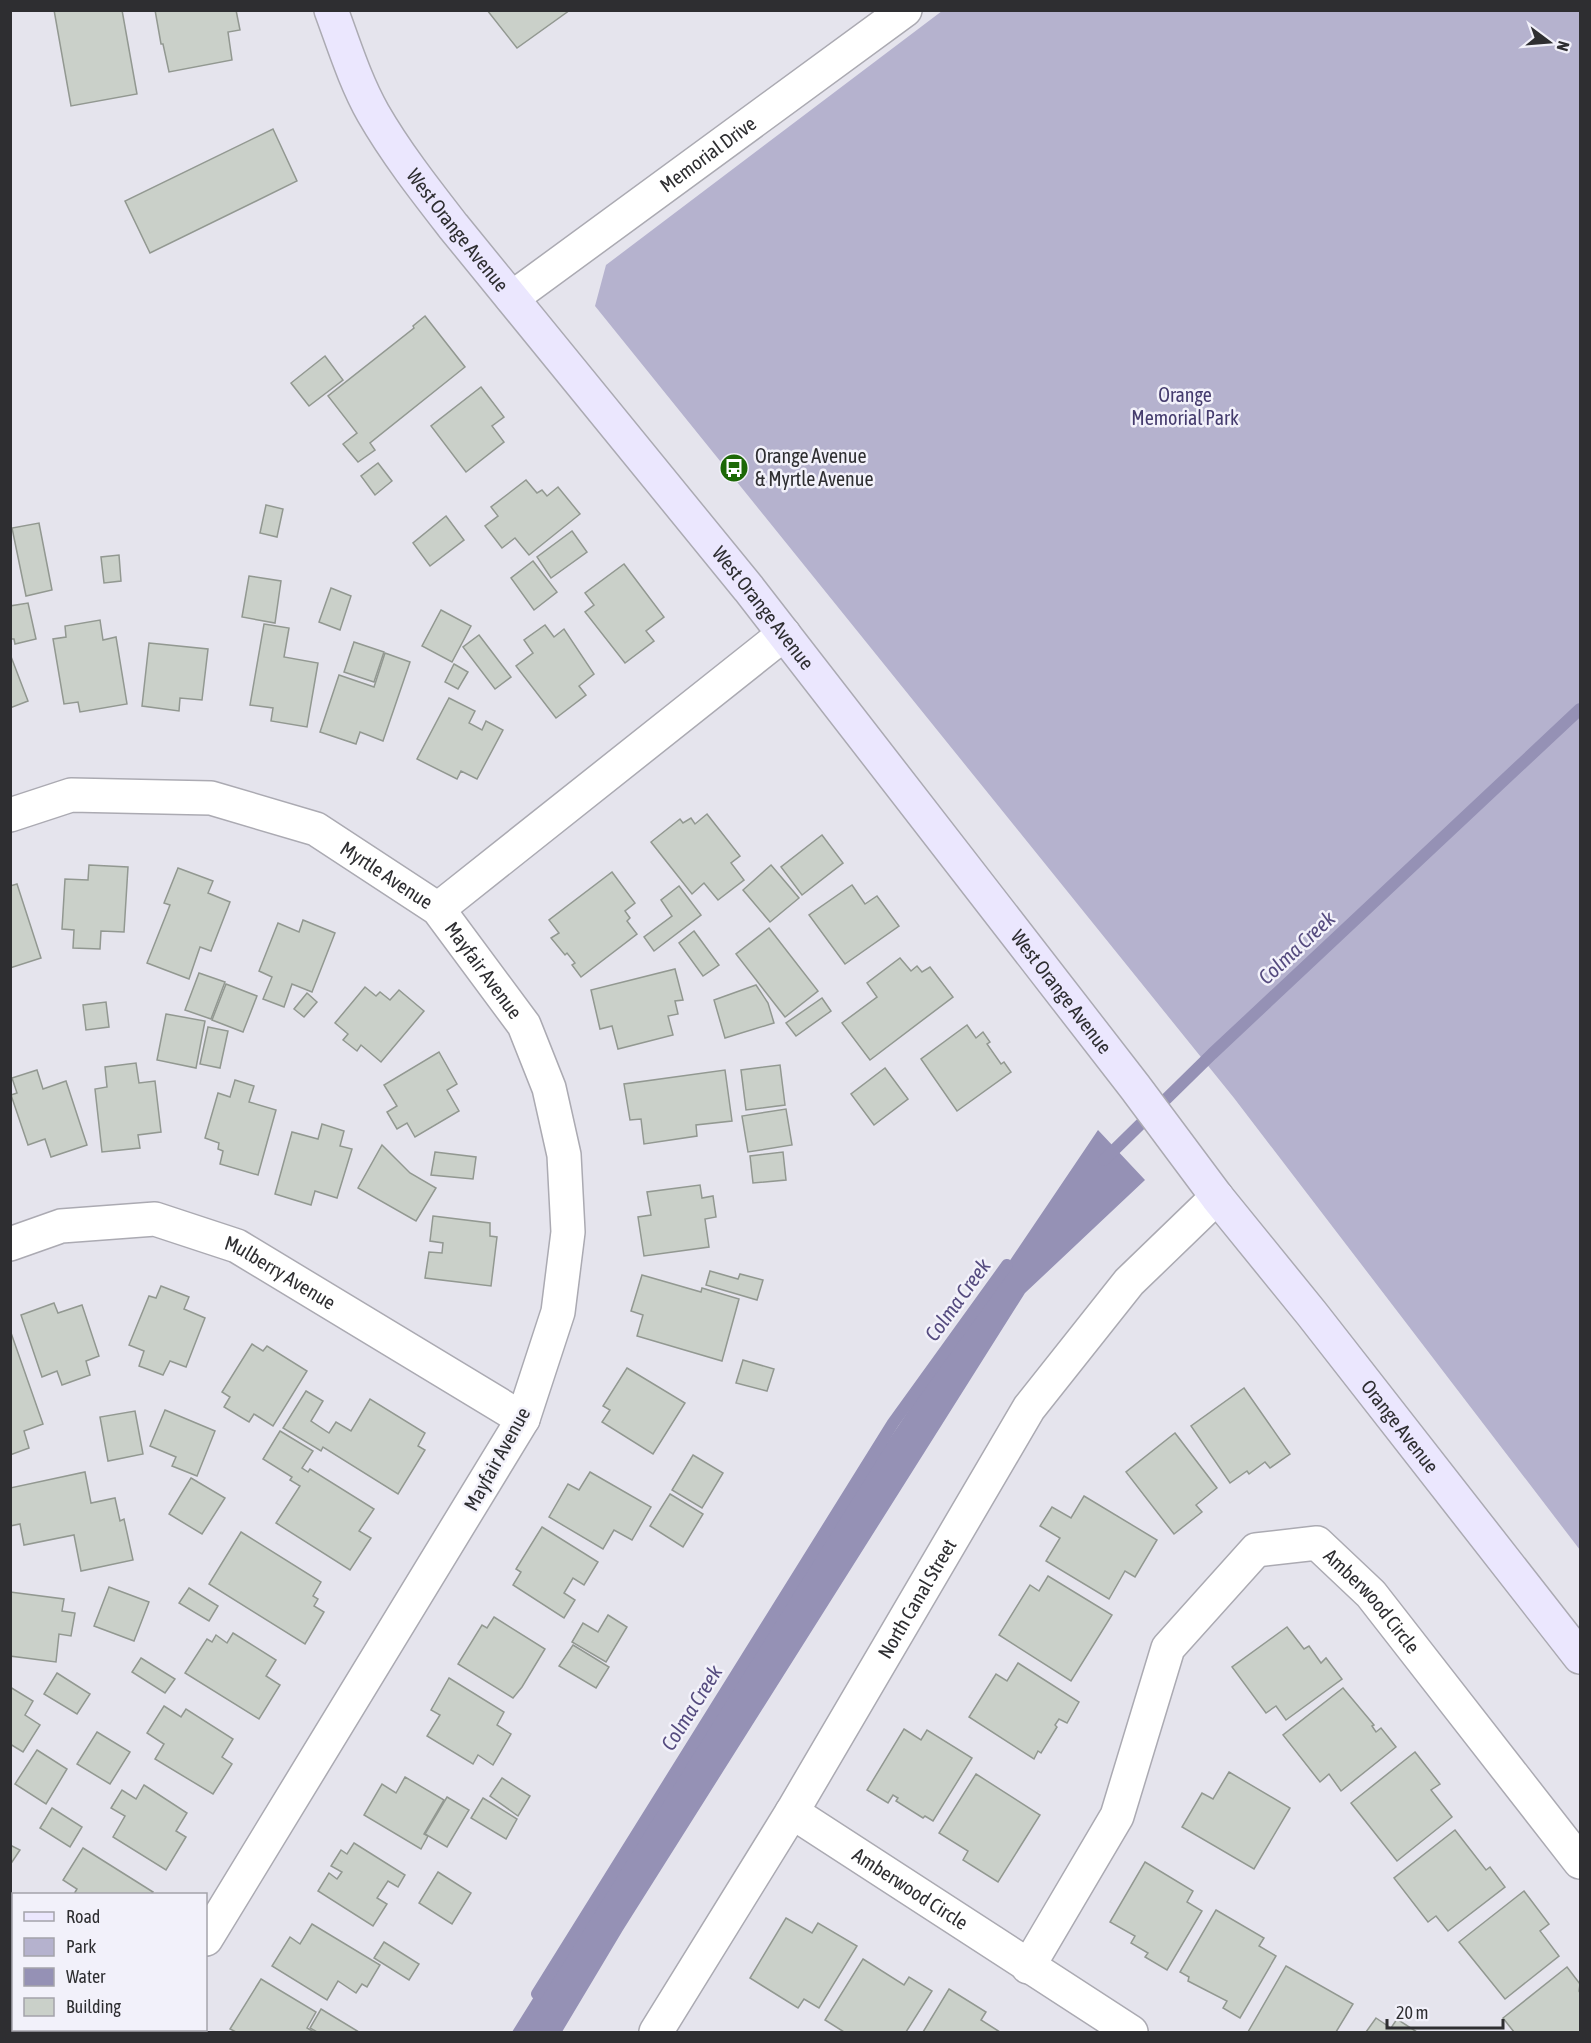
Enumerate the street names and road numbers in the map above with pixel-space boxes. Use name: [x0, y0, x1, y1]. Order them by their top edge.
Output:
street label: Memorial Drive: [655, 111, 760, 197]
street label: West Orange Avenue: [402, 164, 514, 296]
street label: West Orange Avenue: [708, 542, 819, 674]
street label: Myrtle Avenue: [336, 836, 437, 913]
street label: Mayfair Avenue: [441, 917, 527, 1023]
street label: West Orange Avenue: [1007, 925, 1117, 1058]
street label: Mulberry Avenue: [222, 1231, 340, 1314]
street label: Orange Avenue: [1357, 1375, 1444, 1477]
street label: Mayfair Avenue: [459, 1403, 534, 1514]
street label: North Canal Street: [873, 1534, 961, 1662]
street label: Amberwood Circle: [1319, 1544, 1425, 1658]
street label: Amberwood Circle: [849, 1843, 972, 1934]

